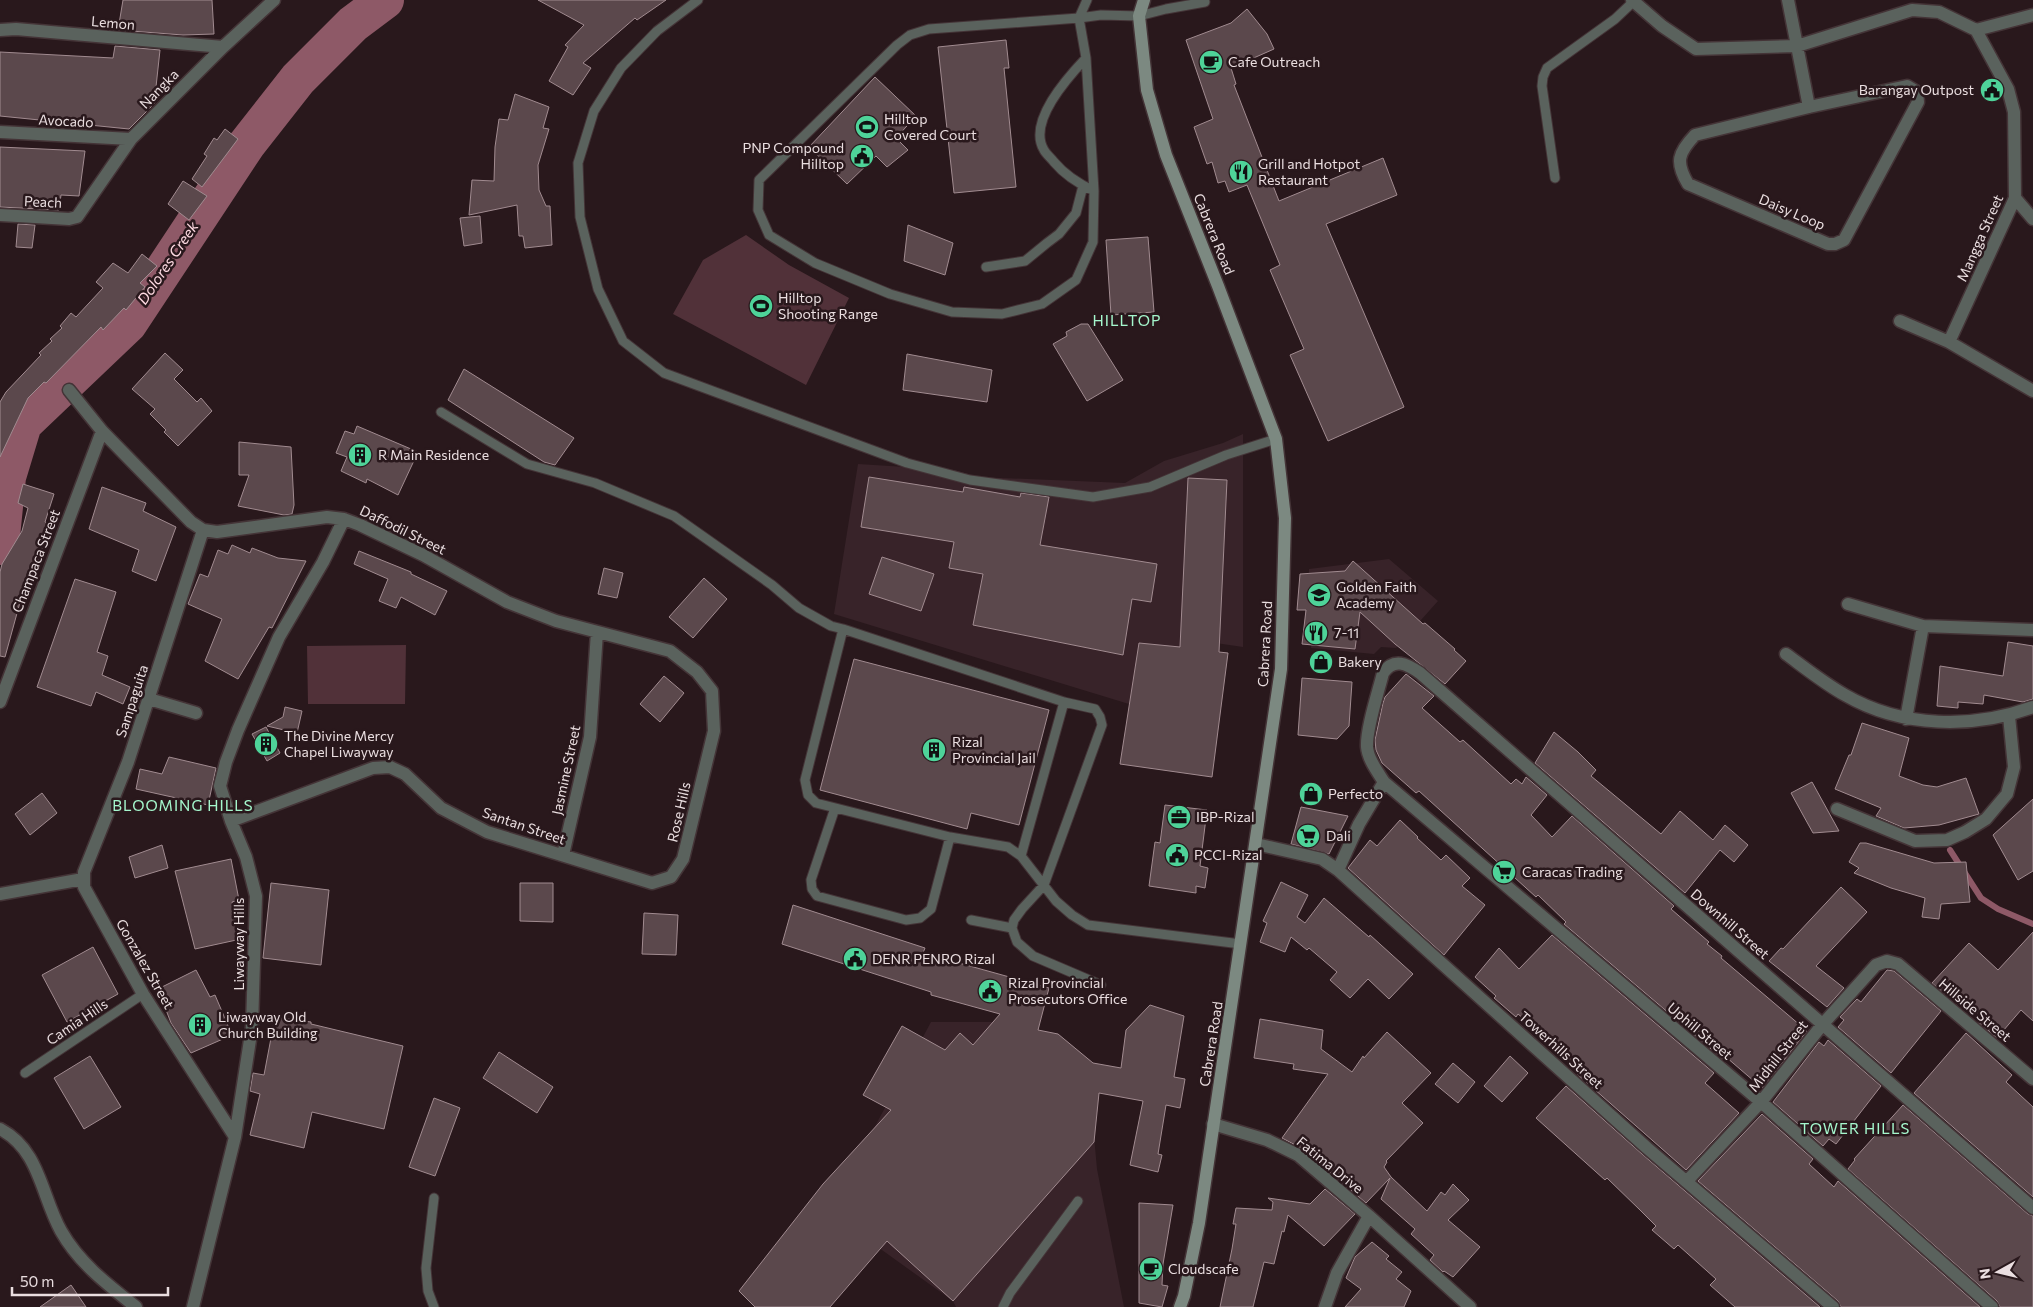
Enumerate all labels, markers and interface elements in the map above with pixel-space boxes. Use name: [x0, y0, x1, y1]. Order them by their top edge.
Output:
street label: Lemon: [90, 12, 136, 33]
cafe icon: Cafe Outreach: [1198, 49, 1224, 75]
place label: Cafe Outreach: [1228, 53, 1320, 70]
street label: Nangka: [136, 66, 182, 112]
public building icon: Barangay Outpost: [1979, 77, 2005, 103]
place label: Barangay Outpost: [1859, 81, 1974, 98]
place label: Hilltop Covered Court: [884, 110, 977, 143]
street label: Avocado: [38, 111, 94, 130]
sports icon: Hilltop Covered Court: [854, 114, 880, 140]
place label: PNP Compound Hilltop: [742, 139, 844, 172]
public building icon: PNP Compound Hilltop: [849, 143, 875, 169]
place label: Grill and Hotpot Restaurant: [1258, 155, 1360, 188]
restaurant icon: Grill and Hotpot Restaurant: [1228, 159, 1254, 185]
street label: Daisy Loop: [1756, 190, 1828, 233]
street label: Cabrera Road: [1190, 191, 1238, 277]
street label: Peach: [24, 192, 63, 211]
street label: Mangga Street: [1953, 192, 2006, 284]
water label: Dolores Creek: [133, 217, 202, 307]
place label: Hilltop Shooting Range: [778, 289, 878, 322]
sports icon: Hilltop Shooting Range: [748, 293, 774, 319]
district label: HILLTOP: [1093, 311, 1161, 329]
building icon: R Main Residence: [347, 442, 373, 468]
place label: R Main Residence: [378, 446, 489, 463]
street label: Daffodil Street: [357, 501, 449, 558]
street label: Champaca Street: [8, 507, 63, 615]
place label: Golden Faith Academy: [1336, 578, 1417, 611]
school or university icon: Golden Faith Academy: [1306, 582, 1332, 608]
street label: Cabrera Road: [1254, 601, 1275, 687]
restaurant icon: 7-11: [1303, 620, 1329, 646]
place label: 7-11: [1334, 624, 1359, 641]
shop icon: Bakery: [1308, 649, 1334, 675]
place label: Bakery: [1338, 653, 1382, 670]
street label: Sampaguita: [112, 662, 151, 739]
street label: Jasmine Street: [548, 723, 583, 816]
place label: The Divine Mercy Chapel Liwayway: [284, 727, 394, 760]
building icon: The Divine Mercy Chapel Liwayway: [253, 731, 279, 757]
place label: Rizal Provincial Jail: [952, 733, 1036, 766]
building icon: Rizal Provincial Jail: [921, 737, 947, 763]
street label: Rose Hills: [663, 780, 694, 844]
shop icon: Perfecto: [1298, 781, 1324, 807]
place label: Perfecto: [1328, 785, 1383, 802]
district label: BLOOMING HILLS: [112, 796, 254, 814]
street label: Santan Street: [480, 803, 568, 848]
office icon: IBP-Rizal: [1166, 804, 1192, 830]
place label: IBP-Rizal: [1196, 808, 1254, 825]
supermarket icon: Dali: [1295, 823, 1321, 849]
place label: Dali: [1326, 827, 1351, 844]
public building icon: PCCI-Rizal: [1164, 842, 1190, 868]
place label: PCCI-Rizal: [1194, 846, 1263, 863]
supermarket icon: Caracas Trading: [1491, 859, 1517, 885]
place label: Caracas Trading: [1522, 863, 1623, 880]
street label: Downhill Street: [1688, 885, 1773, 963]
street label: Liwayway Hills: [230, 898, 247, 990]
street label: Gonzalez Street: [113, 916, 178, 1012]
public building icon: DENR PENRO Rizal: [842, 946, 868, 972]
place label: DENR PENRO Rizal: [872, 950, 995, 967]
place label: Rizal Provincial Prosecutors Office: [1008, 974, 1127, 1007]
street label: Hillside Street: [1936, 975, 2015, 1045]
public building icon: Rizal Provincial Prosecutors Office: [977, 978, 1003, 1004]
street label: Camia Hills: [43, 995, 111, 1048]
street label: Uphill Street: [1664, 999, 1736, 1063]
street label: Cabrera Road: [1195, 1000, 1226, 1088]
street label: Towerhills Street: [1516, 1007, 1607, 1092]
place label: Liwayway Old Church Building: [218, 1008, 318, 1041]
building icon: Liwayway Old Church Building: [187, 1012, 213, 1038]
street label: Midhill Street: [1744, 1016, 1811, 1095]
district label: TOWER HILLS: [1800, 1119, 1910, 1137]
street label: Fatima Drive: [1294, 1133, 1367, 1197]
north arrow: [1973, 1247, 2023, 1297]
cafe icon: Cloudscafe: [1138, 1256, 1164, 1282]
place label: Cloudscafe: [1168, 1260, 1239, 1277]
scale bar: [12, 1264, 169, 1296]
text: N: [1975, 1267, 1994, 1280]
text: 50 m: [20, 1272, 54, 1290]

